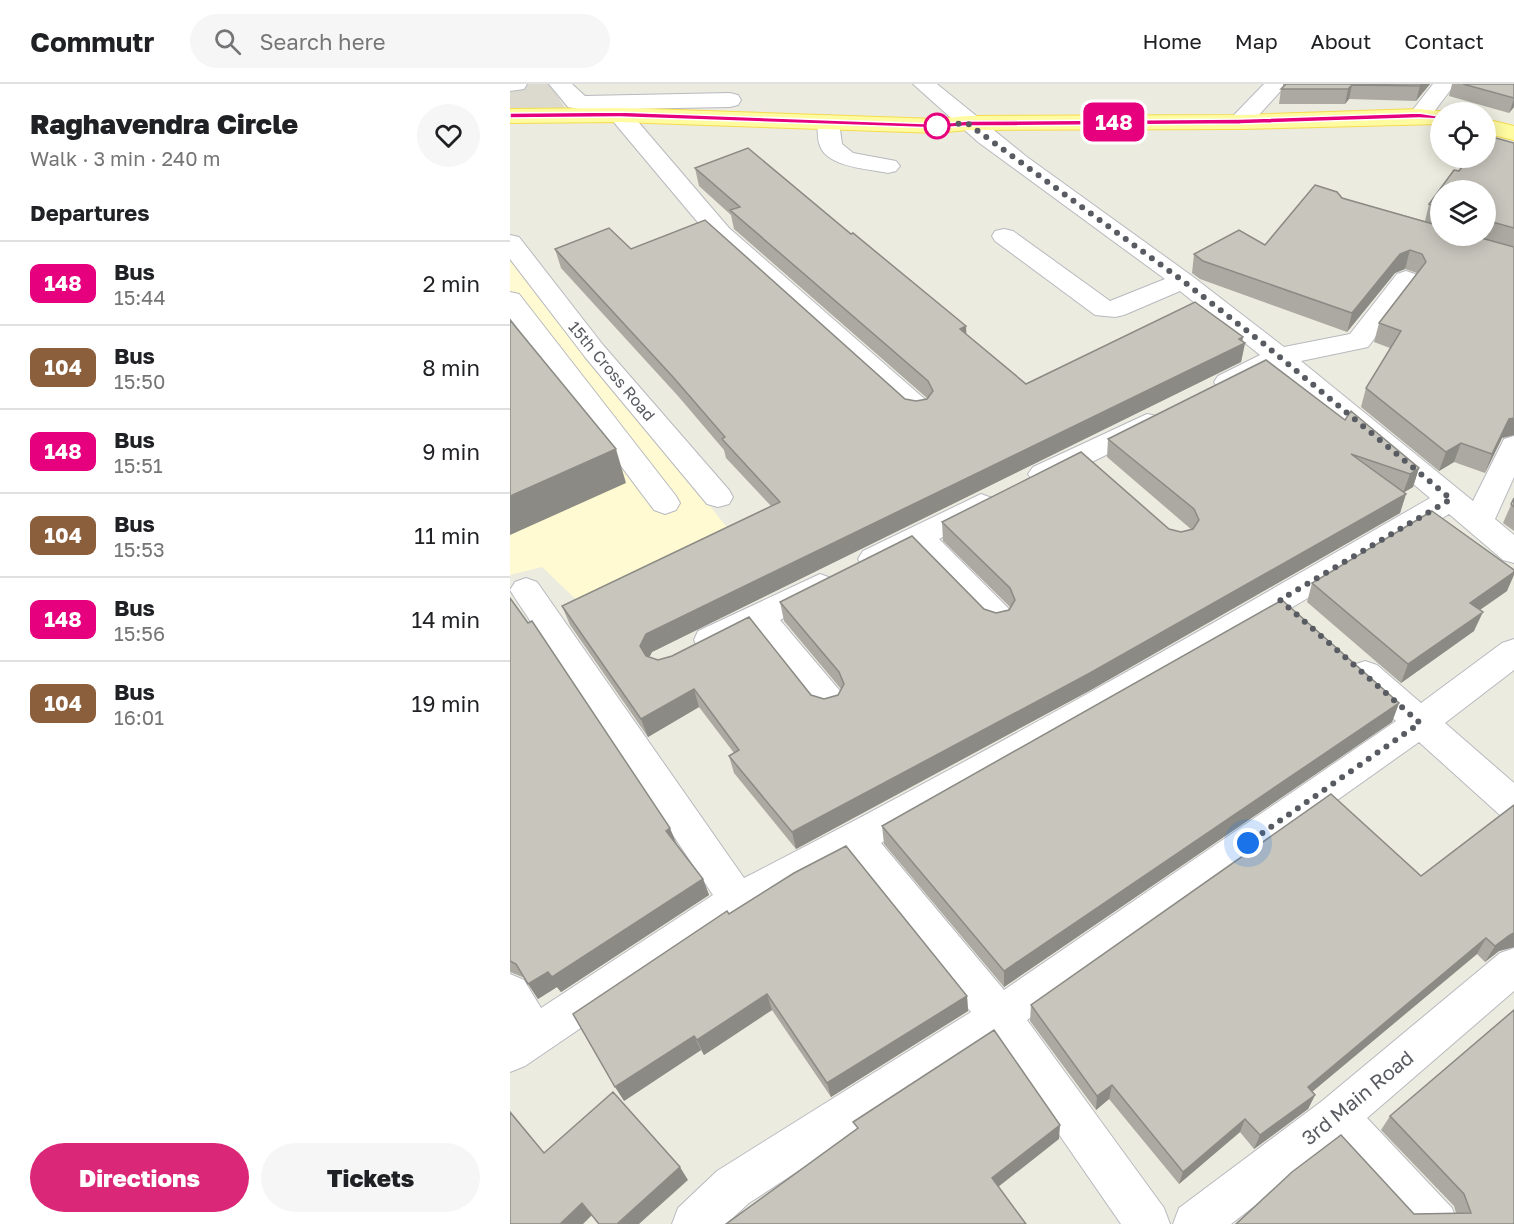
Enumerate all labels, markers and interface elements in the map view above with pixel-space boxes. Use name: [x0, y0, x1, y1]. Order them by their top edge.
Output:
search box: [190, 14, 610, 68]
text: Commutr: [30, 25, 154, 58]
icon: search: [211, 25, 244, 58]
text: Search here: [259, 28, 386, 55]
text: Home: [1142, 28, 1202, 54]
text: Map: [1235, 28, 1278, 54]
text: About: [1311, 28, 1371, 54]
text: Contact: [1404, 28, 1484, 54]
line badge: 148: [1080, 102, 1148, 141]
map controls: [1430, 102, 1496, 246]
button: locate: [1430, 102, 1496, 168]
button: heart: [417, 104, 480, 167]
text: Raghavendra Circle: [30, 107, 298, 140]
text: 148: [1095, 109, 1133, 135]
unlabelled marker: [924, 113, 950, 139]
text: Walk · 3 min · 240 m: [30, 146, 220, 170]
button: layers: [1430, 180, 1496, 246]
text: Departures: [30, 199, 149, 226]
text: Bus: [114, 258, 155, 285]
text: 148: [44, 270, 82, 296]
text: 2 min: [423, 270, 480, 297]
text: 15:44: [114, 285, 166, 309]
street label: 15th Cross Road: [564, 317, 660, 425]
text: Bus: [114, 342, 155, 369]
text: 104: [44, 354, 82, 380]
text: 8 min: [422, 354, 480, 381]
text: 15:50: [114, 369, 165, 393]
text: Bus: [114, 426, 155, 453]
text: 148: [44, 438, 82, 464]
text: 9 min: [422, 438, 480, 465]
text: 15:51: [114, 453, 163, 477]
text: Bus: [114, 510, 155, 537]
text: 104: [44, 522, 82, 548]
text: 11 min: [414, 522, 480, 549]
text: 15:53: [114, 537, 165, 561]
text: Bus: [114, 594, 155, 621]
text: 148: [44, 606, 82, 632]
text: 14 min: [412, 606, 480, 633]
text: 15:56: [114, 621, 165, 645]
text: Bus: [114, 678, 155, 705]
text: 104: [44, 690, 82, 716]
text: 19 min: [412, 690, 480, 717]
text: 16:01: [114, 705, 164, 729]
your location: [1233, 828, 1263, 858]
street label: 3rd Main Road: [1296, 1045, 1418, 1149]
button: Directions: [30, 1143, 249, 1212]
button: Tickets: [261, 1143, 480, 1212]

